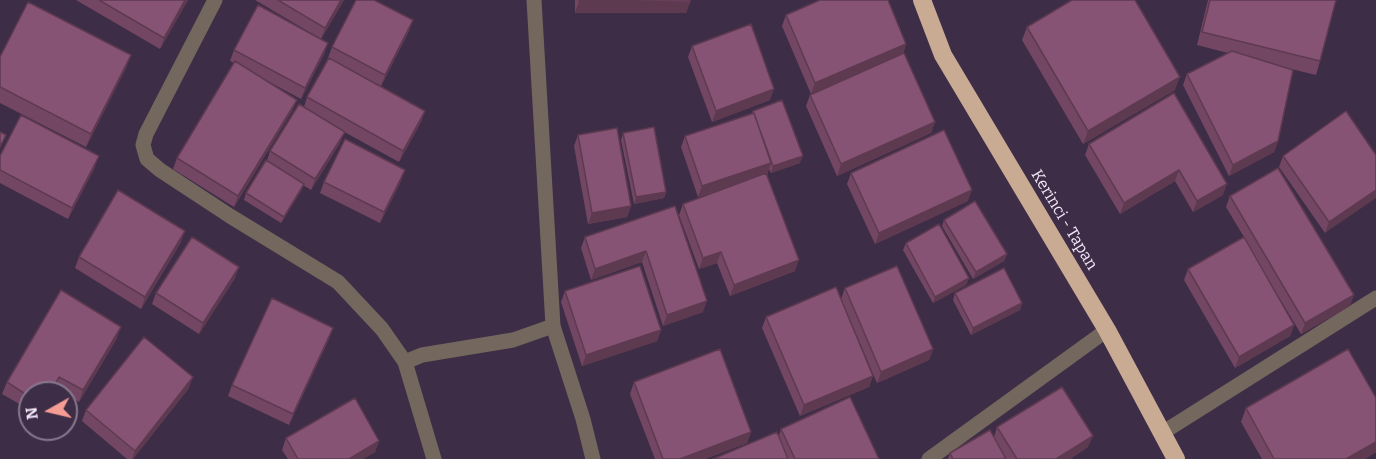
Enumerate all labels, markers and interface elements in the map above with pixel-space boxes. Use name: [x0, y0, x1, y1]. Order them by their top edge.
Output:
street label: Kerinci - Tapan: [1027, 167, 1101, 273]
north arrow: [18, 381, 78, 441]
text: N: [21, 406, 42, 421]

